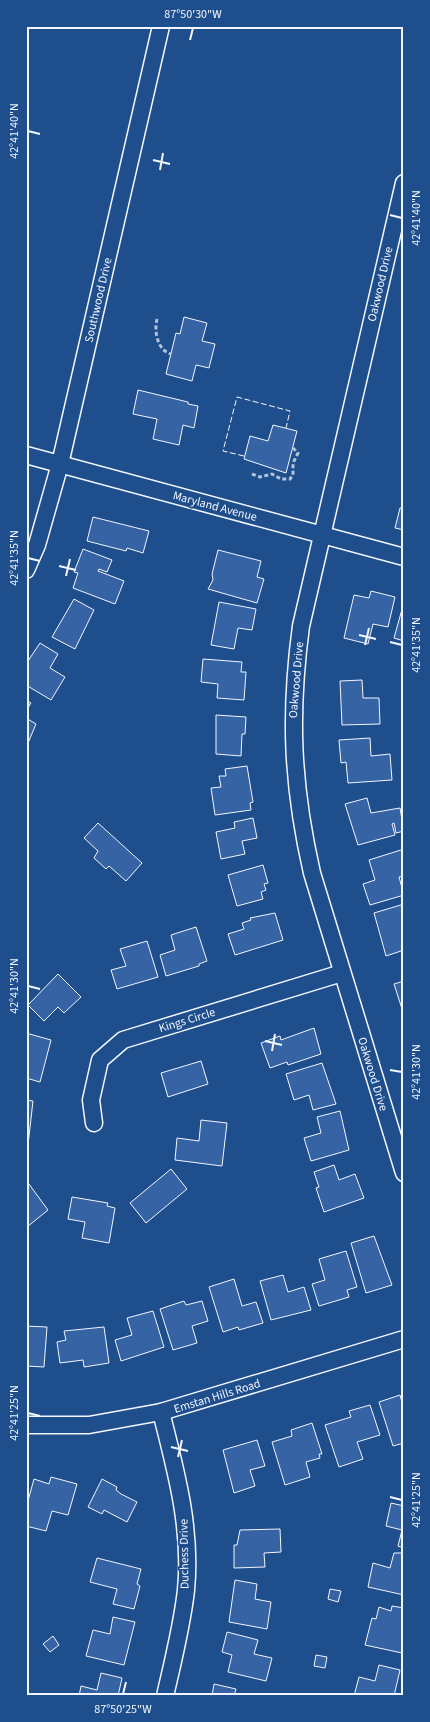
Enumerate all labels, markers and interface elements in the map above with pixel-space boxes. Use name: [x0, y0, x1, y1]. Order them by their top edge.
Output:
text: 87°50'30"W: [164, 6, 222, 23]
text: 42°41'40"N: [6, 103, 23, 159]
text: 42°41'40"N: [408, 190, 425, 246]
street label: Oakwood Drive: [364, 245, 397, 323]
street label: Southwood Drive: [80, 256, 117, 344]
street label: Maryland Avenue: [171, 487, 259, 526]
text: 42°41'35"N: [6, 530, 23, 586]
text: 42°41'35"N: [408, 617, 425, 673]
street label: Oakwood Drive: [285, 641, 308, 719]
text: 42°41'30"N: [6, 958, 23, 1014]
street label: Kings Circle: [157, 1004, 218, 1037]
street label: Oakwood Drive: [353, 1035, 392, 1113]
text: 42°41'30"N: [408, 1044, 425, 1100]
street label: Emstan Hills Road: [172, 1375, 263, 1418]
text: 42°41'25"N: [6, 1385, 23, 1441]
text: 42°41'25"N: [408, 1472, 425, 1528]
street label: Duchess Drive: [175, 1519, 194, 1589]
text: 87°50'25"W: [94, 1701, 152, 1718]

